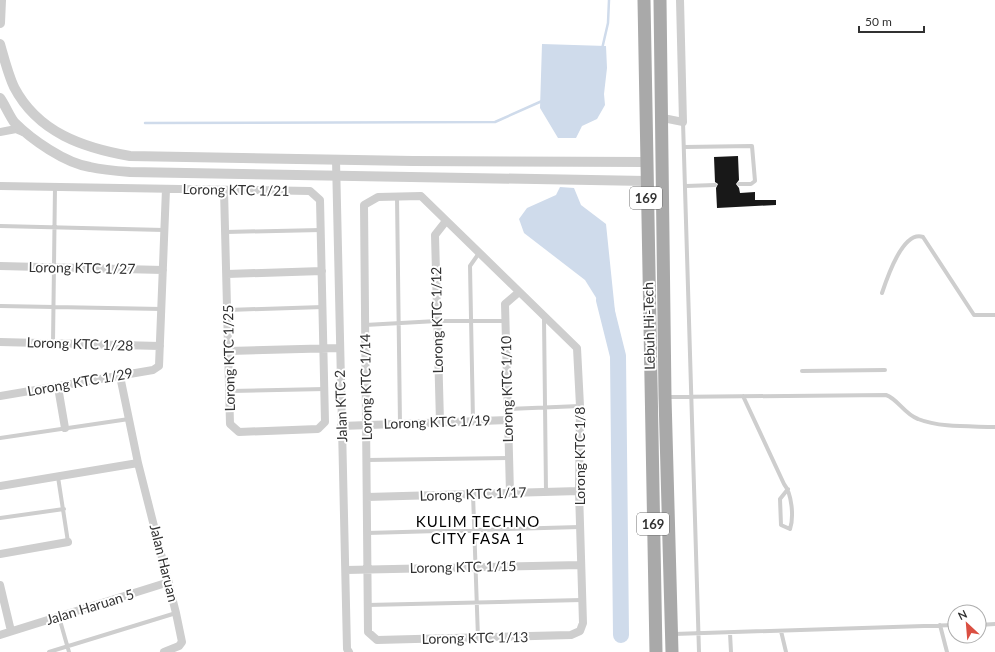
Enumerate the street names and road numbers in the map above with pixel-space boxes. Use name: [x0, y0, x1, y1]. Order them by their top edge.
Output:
street label: Lorong KTC 1/21: [182, 180, 290, 199]
road number: 169: [630, 187, 662, 209]
street label: Lorong KTC 1/27: [28, 258, 136, 277]
street label: Lorong KTC 1/12: [427, 266, 446, 374]
street label: Lebuh Hi-Tech: [639, 282, 658, 370]
street label: Lorong KTC 1/25: [219, 304, 238, 412]
street label: Lorong KTC 1/28: [26, 333, 134, 354]
street label: Lorong KTC 1/14: [356, 333, 375, 441]
street label: Lorong KTC 1/10: [497, 335, 516, 443]
street label: Lorong KTC 1/29: [26, 364, 134, 399]
street label: Jalan KTC 2: [331, 370, 350, 442]
street label: Lorong KTC 1/8: [571, 407, 588, 505]
street label: Lorong KTC 1/19: [383, 411, 491, 432]
street label: Lorong KTC 1/17: [419, 483, 527, 504]
road number: 169: [637, 513, 669, 535]
street label: Jalan Haruan: [147, 522, 182, 603]
street label: Lorong KTC 1/15: [409, 557, 517, 576]
street label: Jalan Haruan 5: [44, 585, 136, 628]
street label: Lorong KTC 1/13: [421, 628, 529, 647]

